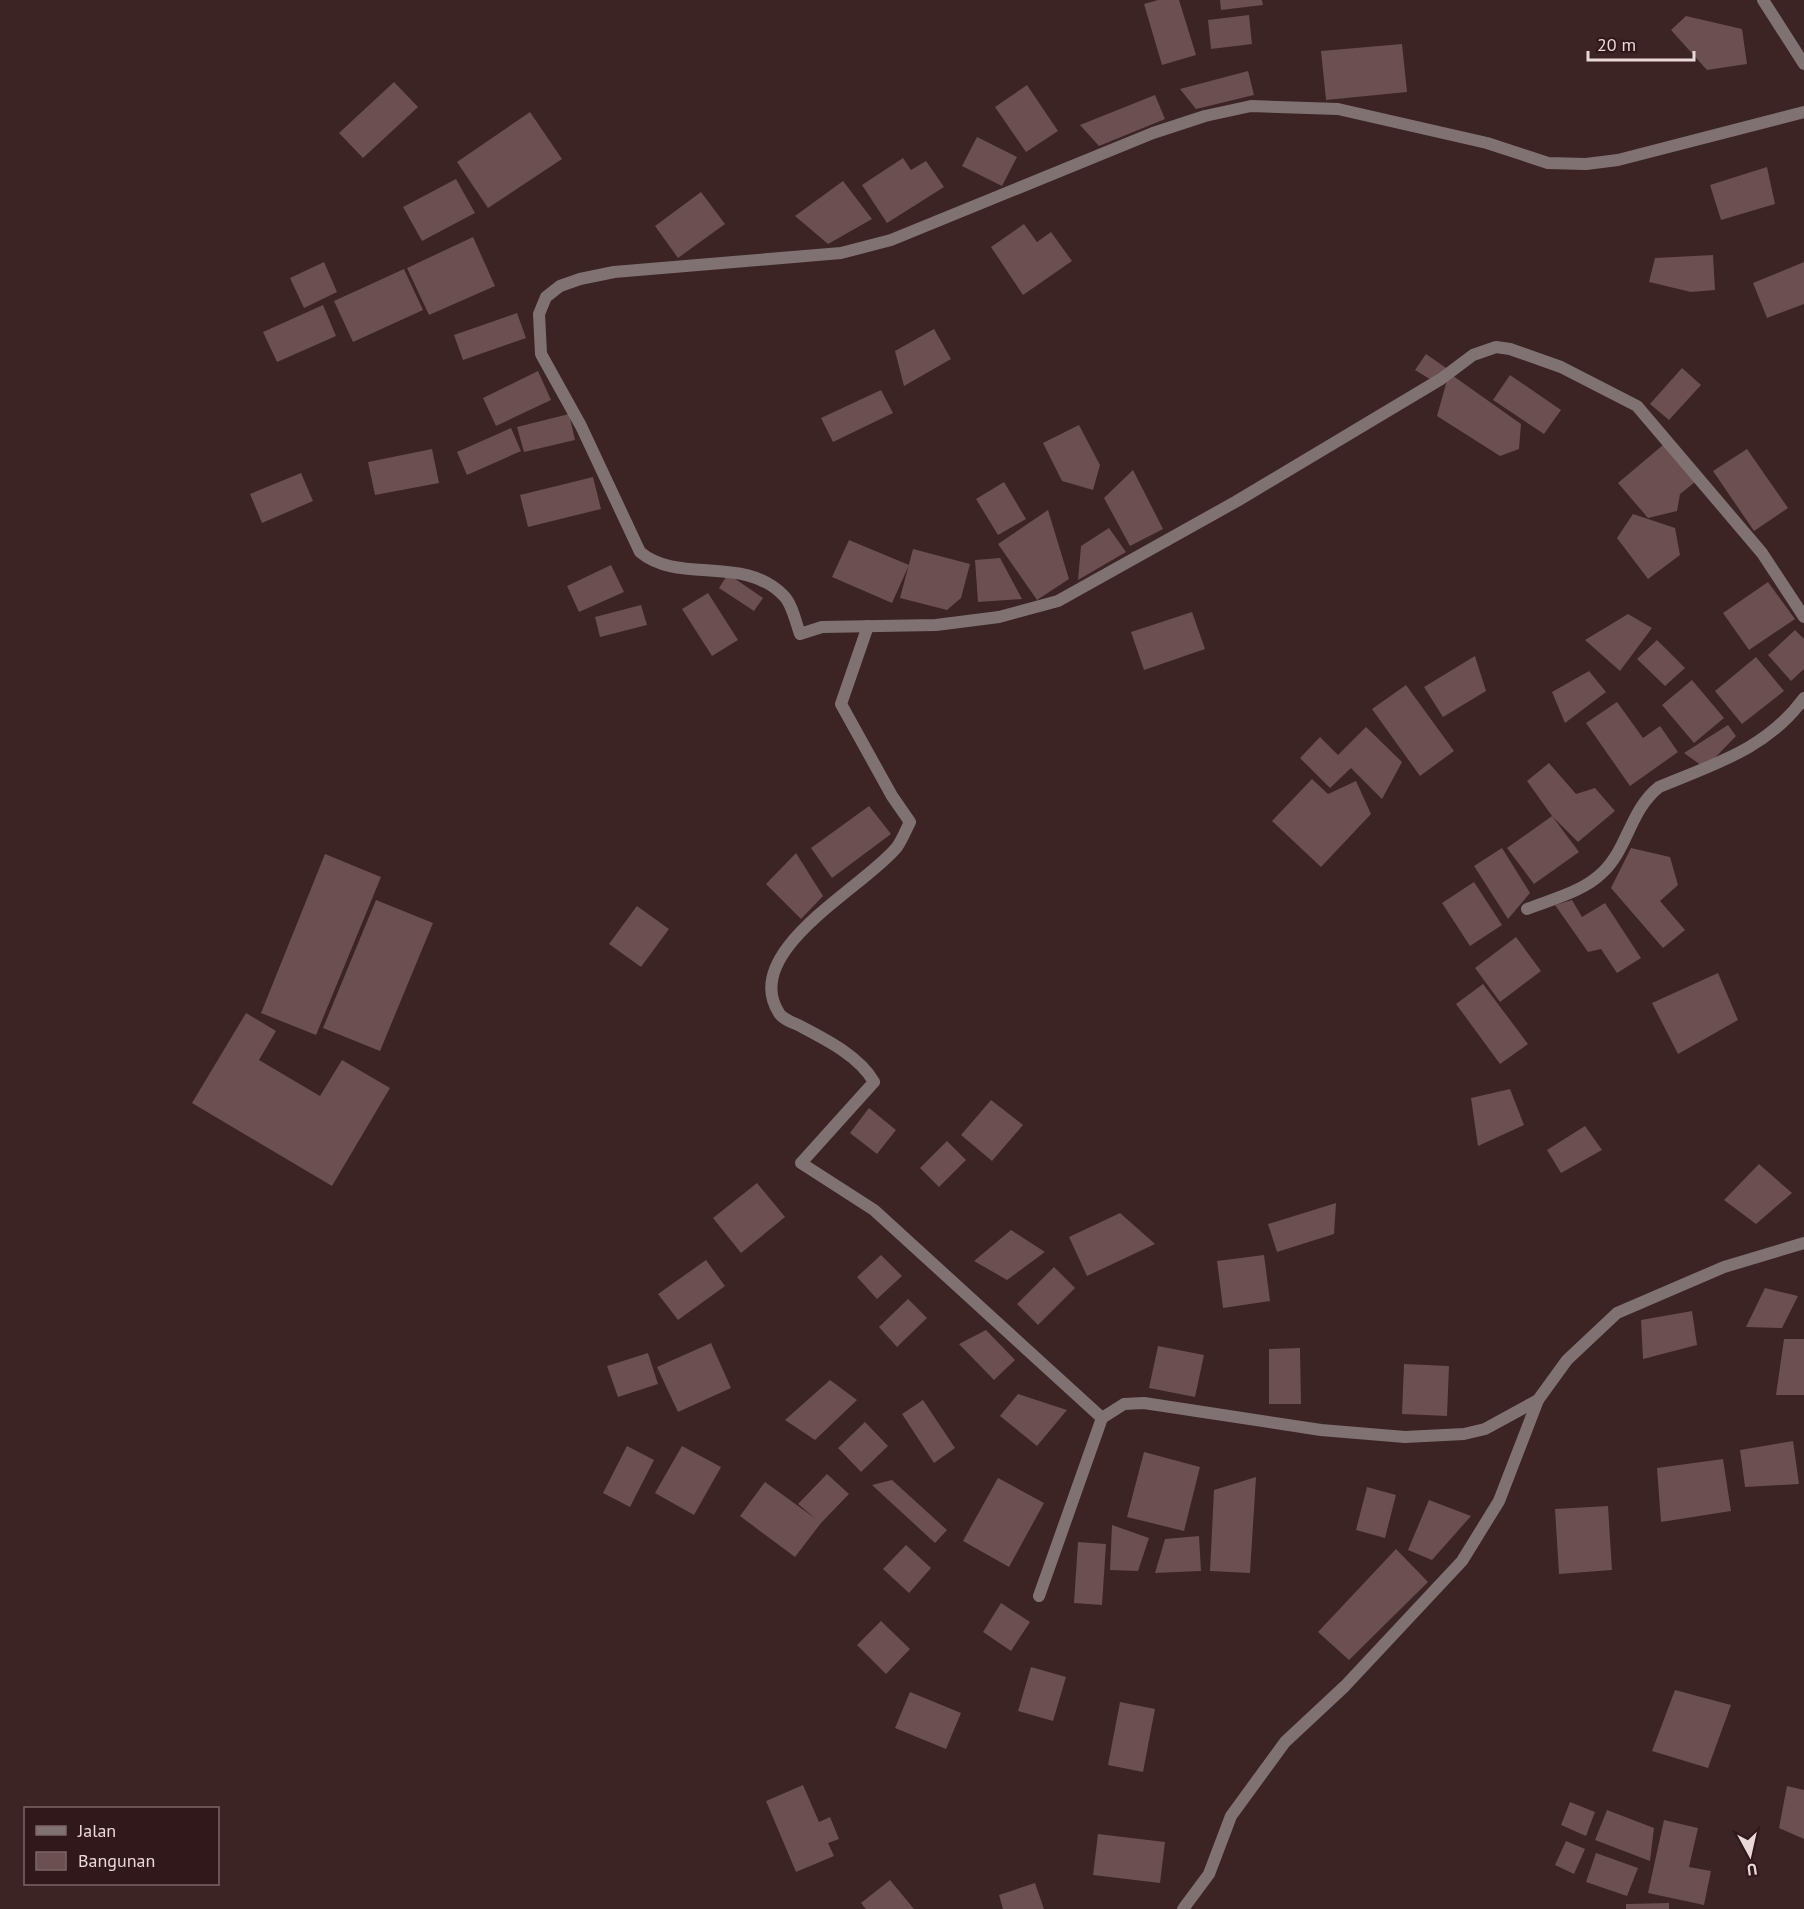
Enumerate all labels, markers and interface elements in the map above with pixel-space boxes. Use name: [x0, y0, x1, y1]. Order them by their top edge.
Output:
scale bar: [1588, 24, 1694, 62]
text: 20 m: [1597, 33, 1636, 56]
legend: [24, 1807, 219, 1885]
text: Jalan: [77, 1819, 116, 1842]
north arrow: [1720, 1825, 1780, 1885]
text: Bangunan: [78, 1849, 155, 1872]
text: U: [1746, 1859, 1758, 1880]

